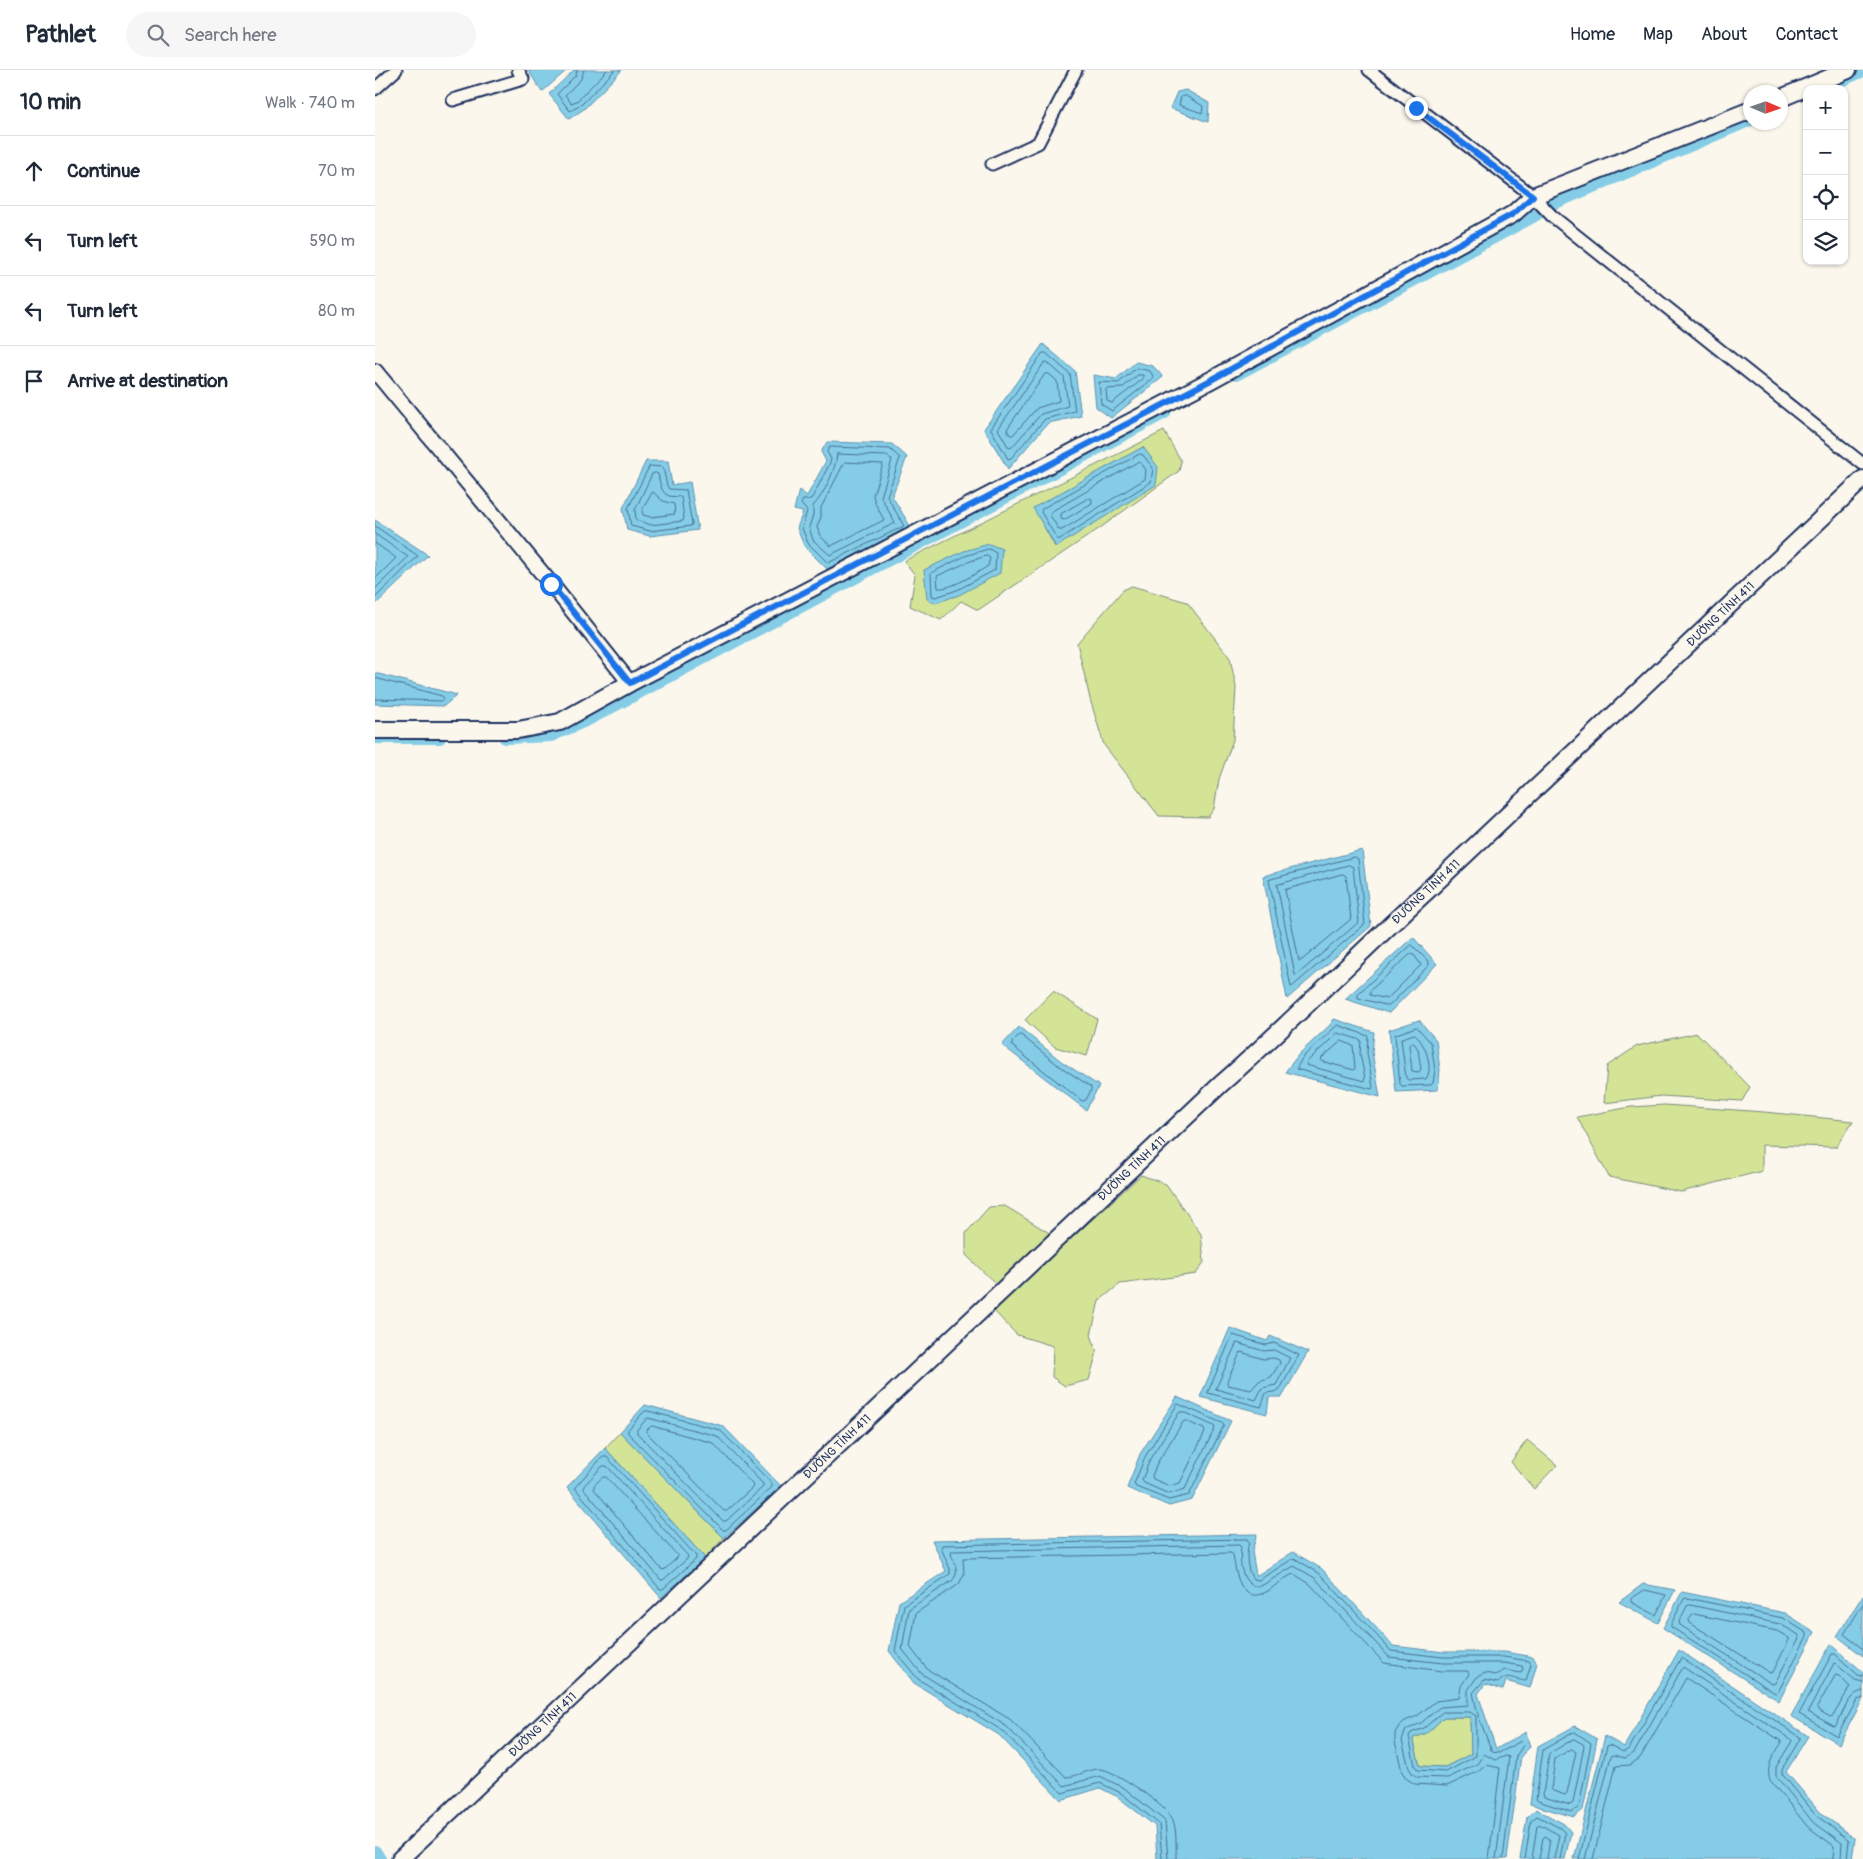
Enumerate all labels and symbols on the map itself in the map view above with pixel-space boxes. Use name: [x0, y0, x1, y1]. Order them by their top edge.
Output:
north arrow: [1743, 85, 1788, 130]
route end: [1405, 97, 1428, 120]
route start: [540, 573, 563, 596]
street label: ĐƯỜNG TỈNH 411: [1684, 579, 1758, 650]
street label: ĐƯỜNG TỈNH 411: [1389, 857, 1464, 928]
street label: ĐƯỜNG TỈNH 411: [1095, 1133, 1169, 1204]
street label: ĐƯỜNG TỈNH 411: [800, 1411, 875, 1482]
street label: ĐƯỜNG TỈNH 411: [506, 1689, 580, 1760]

